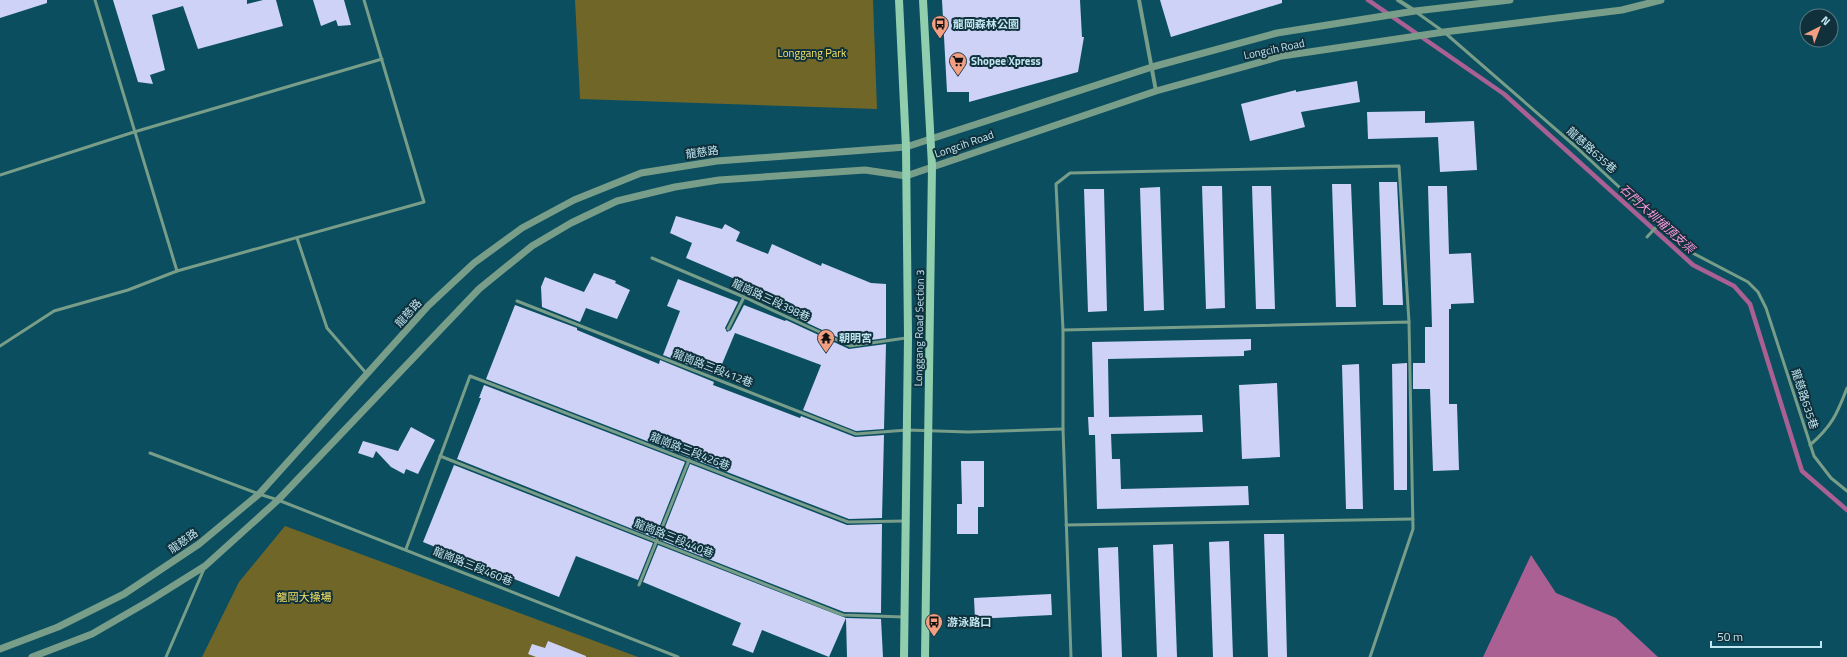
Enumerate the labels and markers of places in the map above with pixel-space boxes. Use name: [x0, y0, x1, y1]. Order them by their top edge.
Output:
bus stop icon: 龍岡森林公園: [930, 14, 950, 39]
place label: 龍岡森林公園: [953, 16, 1019, 32]
supermarket icon: Shopee Xpress: [948, 51, 968, 76]
place label: Shopee Xpress: [971, 53, 1041, 69]
temple icon: 朝明宮: [816, 328, 836, 353]
place label: 朝明宮: [839, 330, 872, 346]
bus stop icon: 游泳路口: [924, 612, 944, 637]
place label: 游泳路口: [947, 614, 991, 630]

